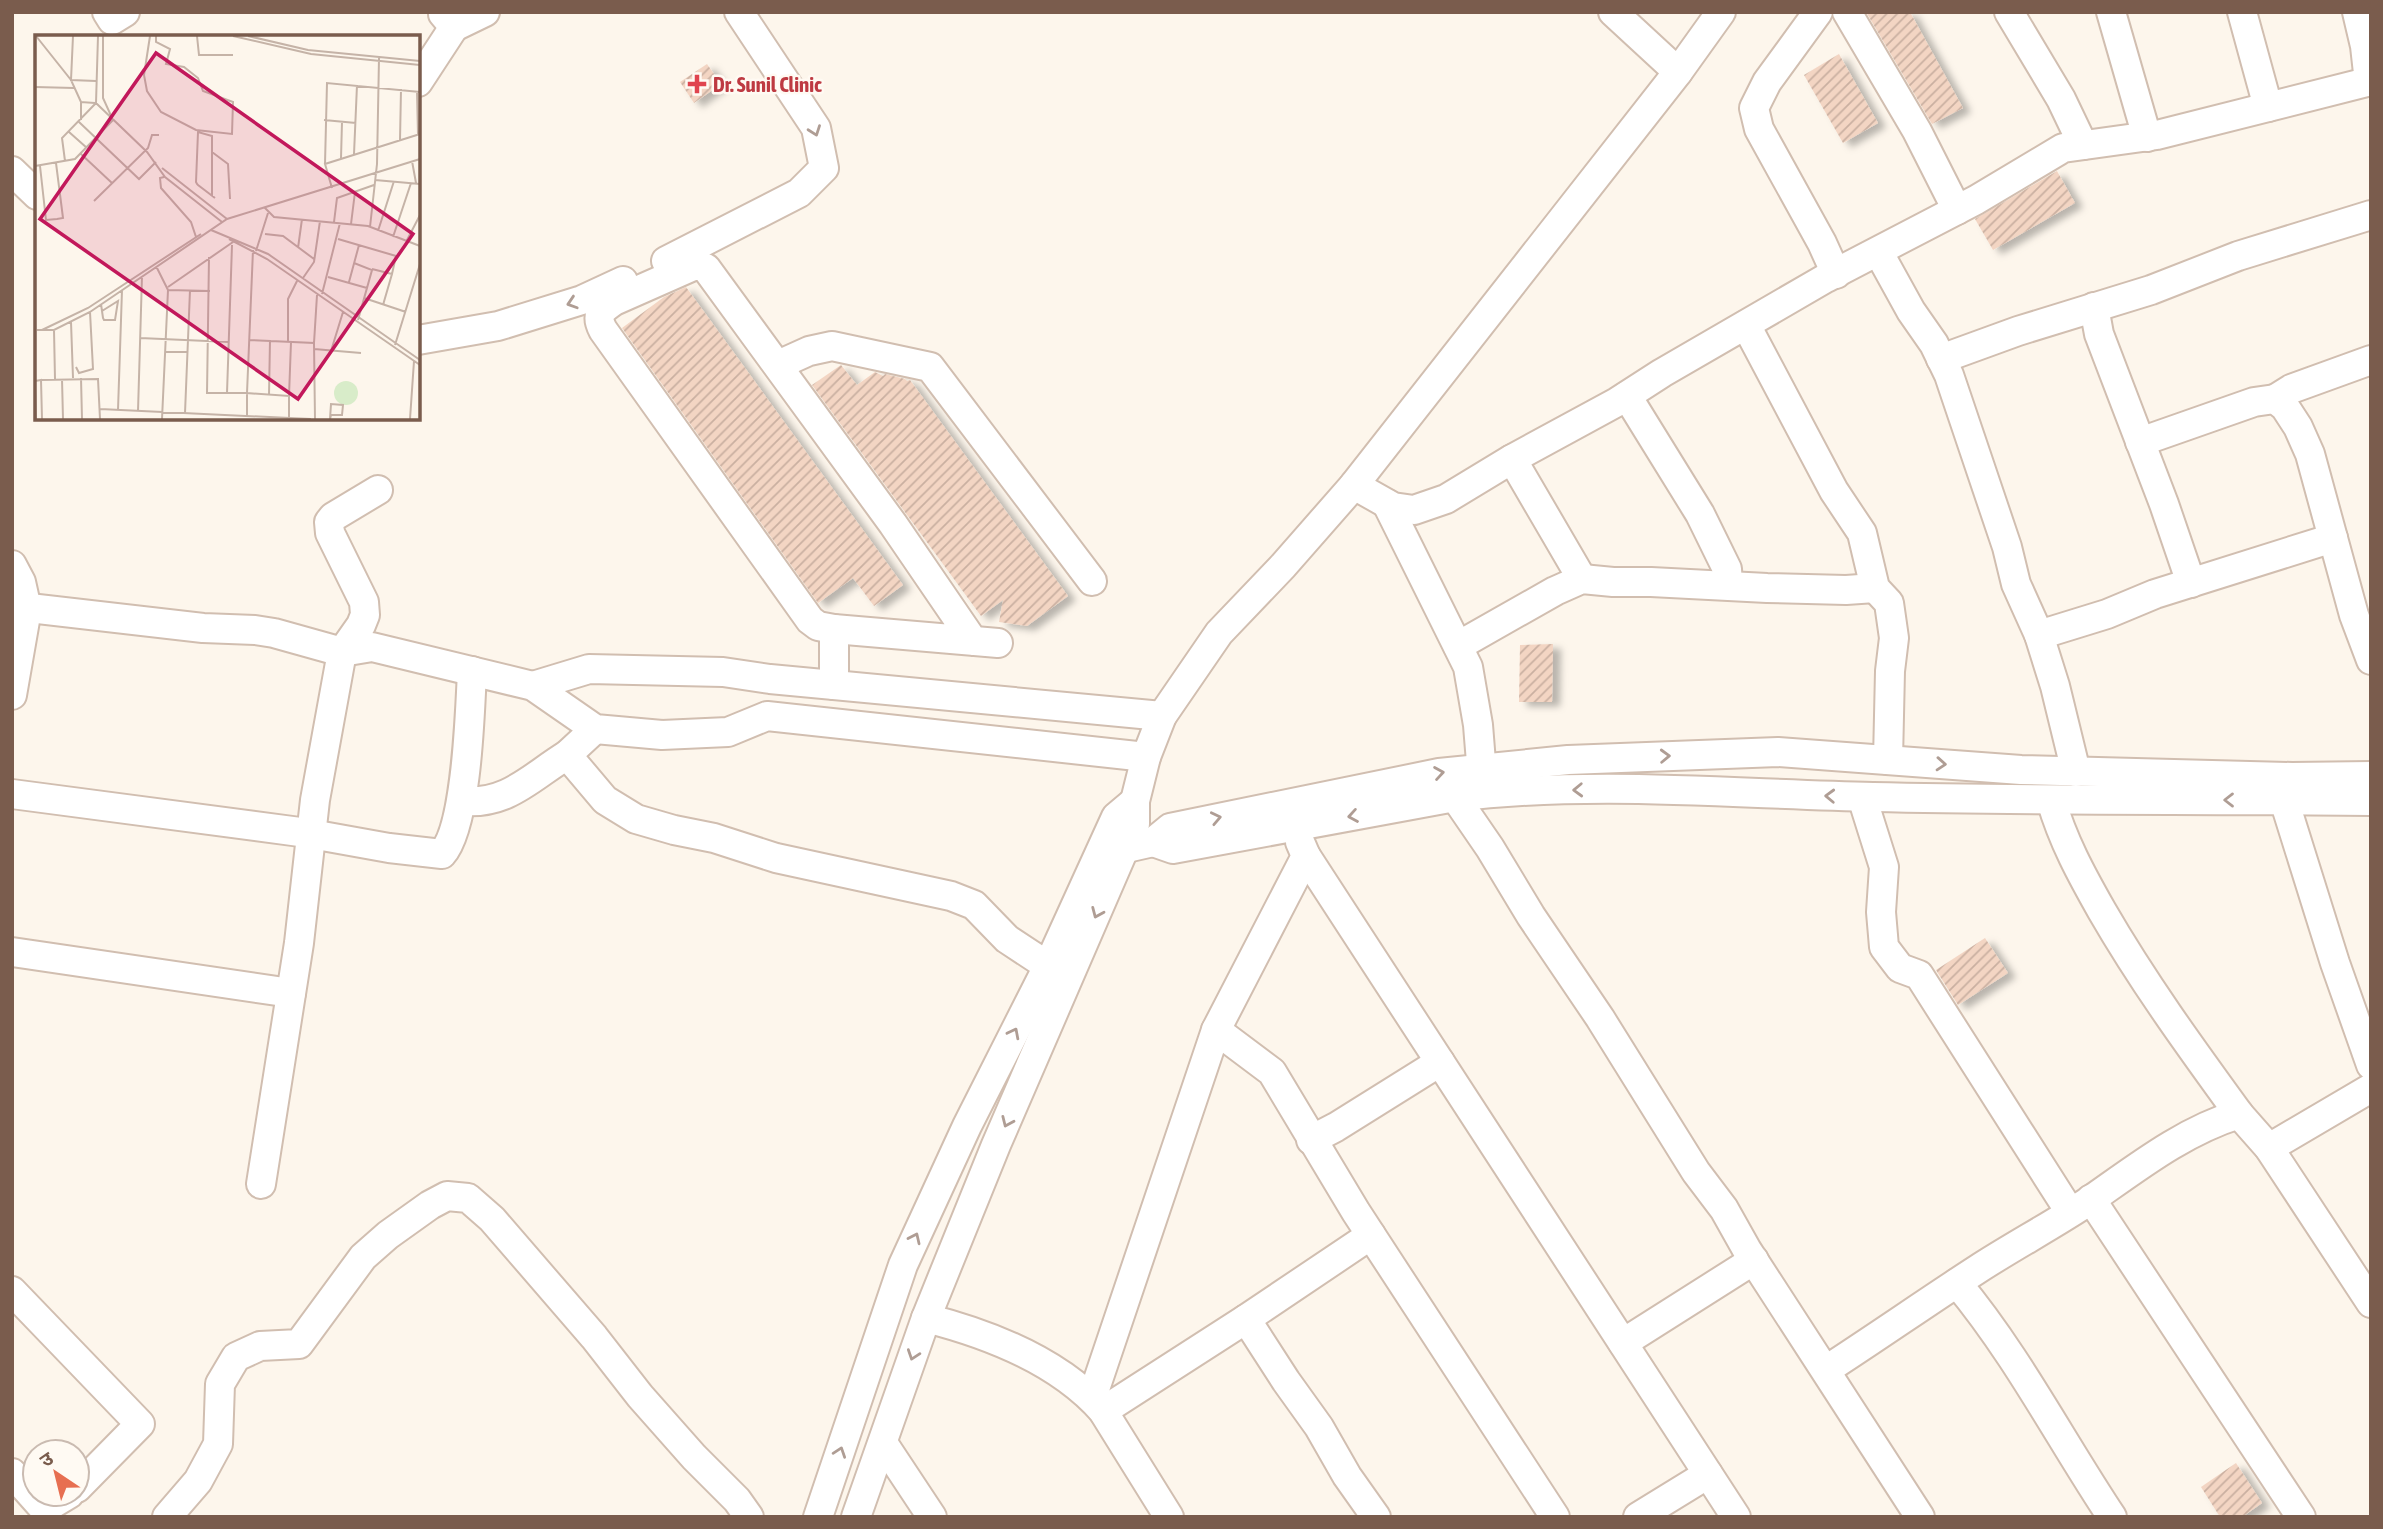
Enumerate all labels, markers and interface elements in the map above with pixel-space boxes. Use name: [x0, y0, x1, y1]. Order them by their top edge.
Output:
inset map: [35, 35, 420, 420]
place label: Dr. Sunil Clinic: [713, 72, 822, 96]
marker: Dr. Sunil Clinic: [687, 74, 707, 94]
one-way arrow: [807, 125, 821, 137]
one-way arrow: [566, 294, 578, 309]
one-way arrow: [1661, 748, 1671, 764]
one-way arrow: [1936, 757, 1947, 772]
one-way arrow: [1433, 766, 1445, 781]
one-way arrow: [1572, 783, 1583, 798]
one-way arrow: [1824, 788, 1835, 803]
one-way arrow: [2223, 792, 2234, 808]
one-way arrow: [1347, 808, 1359, 823]
one-way arrow: [1210, 812, 1222, 827]
one-way arrow: [1091, 906, 1105, 918]
one-way arrow: [1006, 1028, 1020, 1040]
one-way arrow: [1001, 1114, 1015, 1127]
one-way arrow: [907, 1232, 921, 1245]
one-way arrow: [907, 1349, 921, 1361]
north arrow: [21, 1438, 91, 1508]
text: उ: [35, 1446, 58, 1471]
one-way arrow: [832, 1447, 846, 1459]

